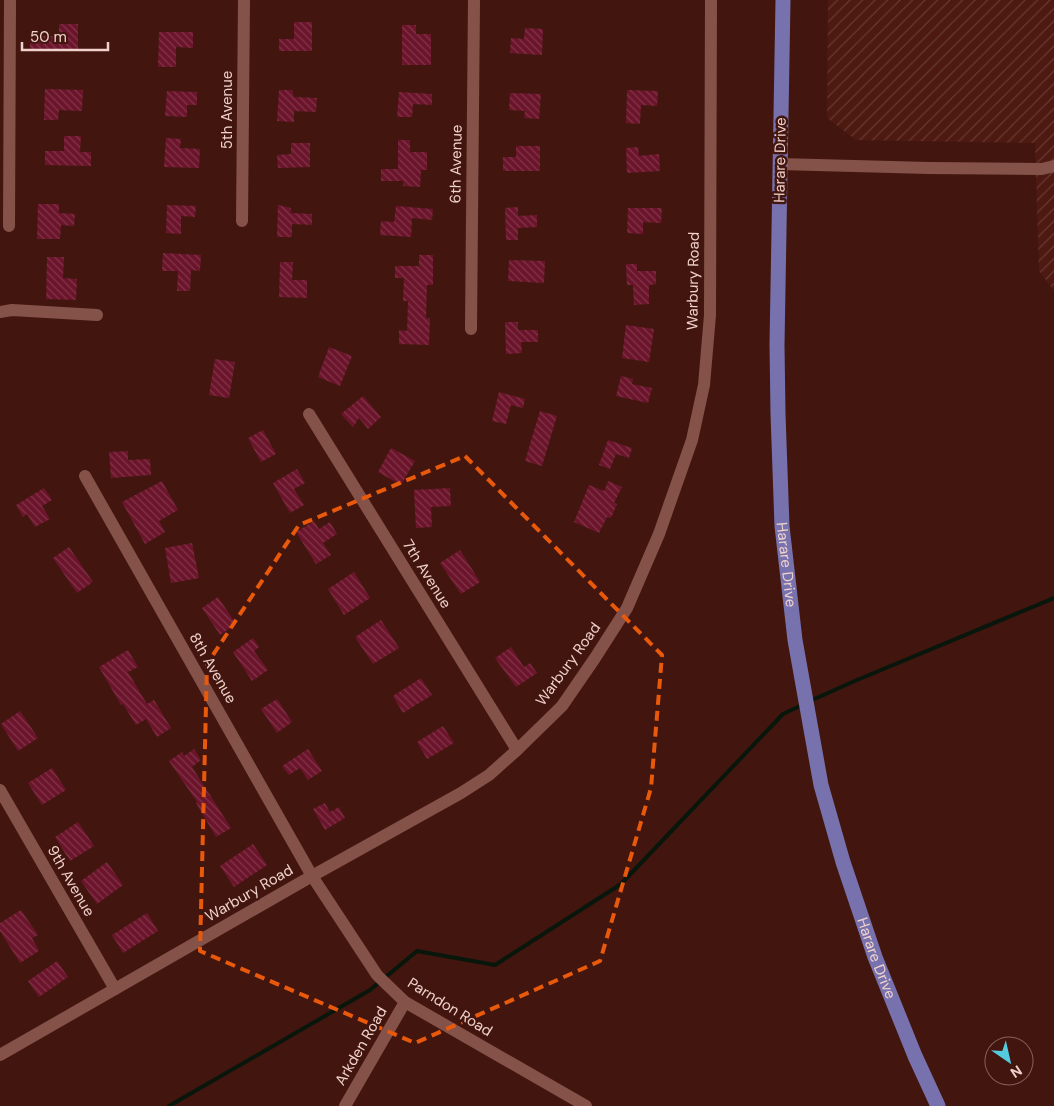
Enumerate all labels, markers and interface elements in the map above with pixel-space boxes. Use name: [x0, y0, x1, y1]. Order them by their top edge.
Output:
scale bar: [22, 20, 109, 52]
text: 50 m: [30, 27, 67, 47]
street label: 5th Avenue: [217, 71, 237, 149]
street label: Harare Drive: [769, 117, 791, 203]
street label: 6th Avenue: [445, 124, 467, 204]
street label: Warbury Road: [682, 232, 704, 330]
street label: Harare Drive: [772, 521, 801, 608]
street label: 7th Avenue: [398, 536, 456, 612]
street label: Warbury Road: [531, 618, 605, 710]
street label: 8th Avenue: [185, 629, 241, 707]
street label: 9th Avenue: [43, 842, 99, 920]
street label: Warbury Road: [201, 860, 297, 926]
street label: Harare Drive: [852, 915, 901, 1002]
street label: Parndon Road: [404, 973, 496, 1041]
street label: Arkden Road: [330, 1003, 392, 1089]
north arrow: [984, 1036, 1034, 1086]
text: N: [1007, 1061, 1026, 1082]

